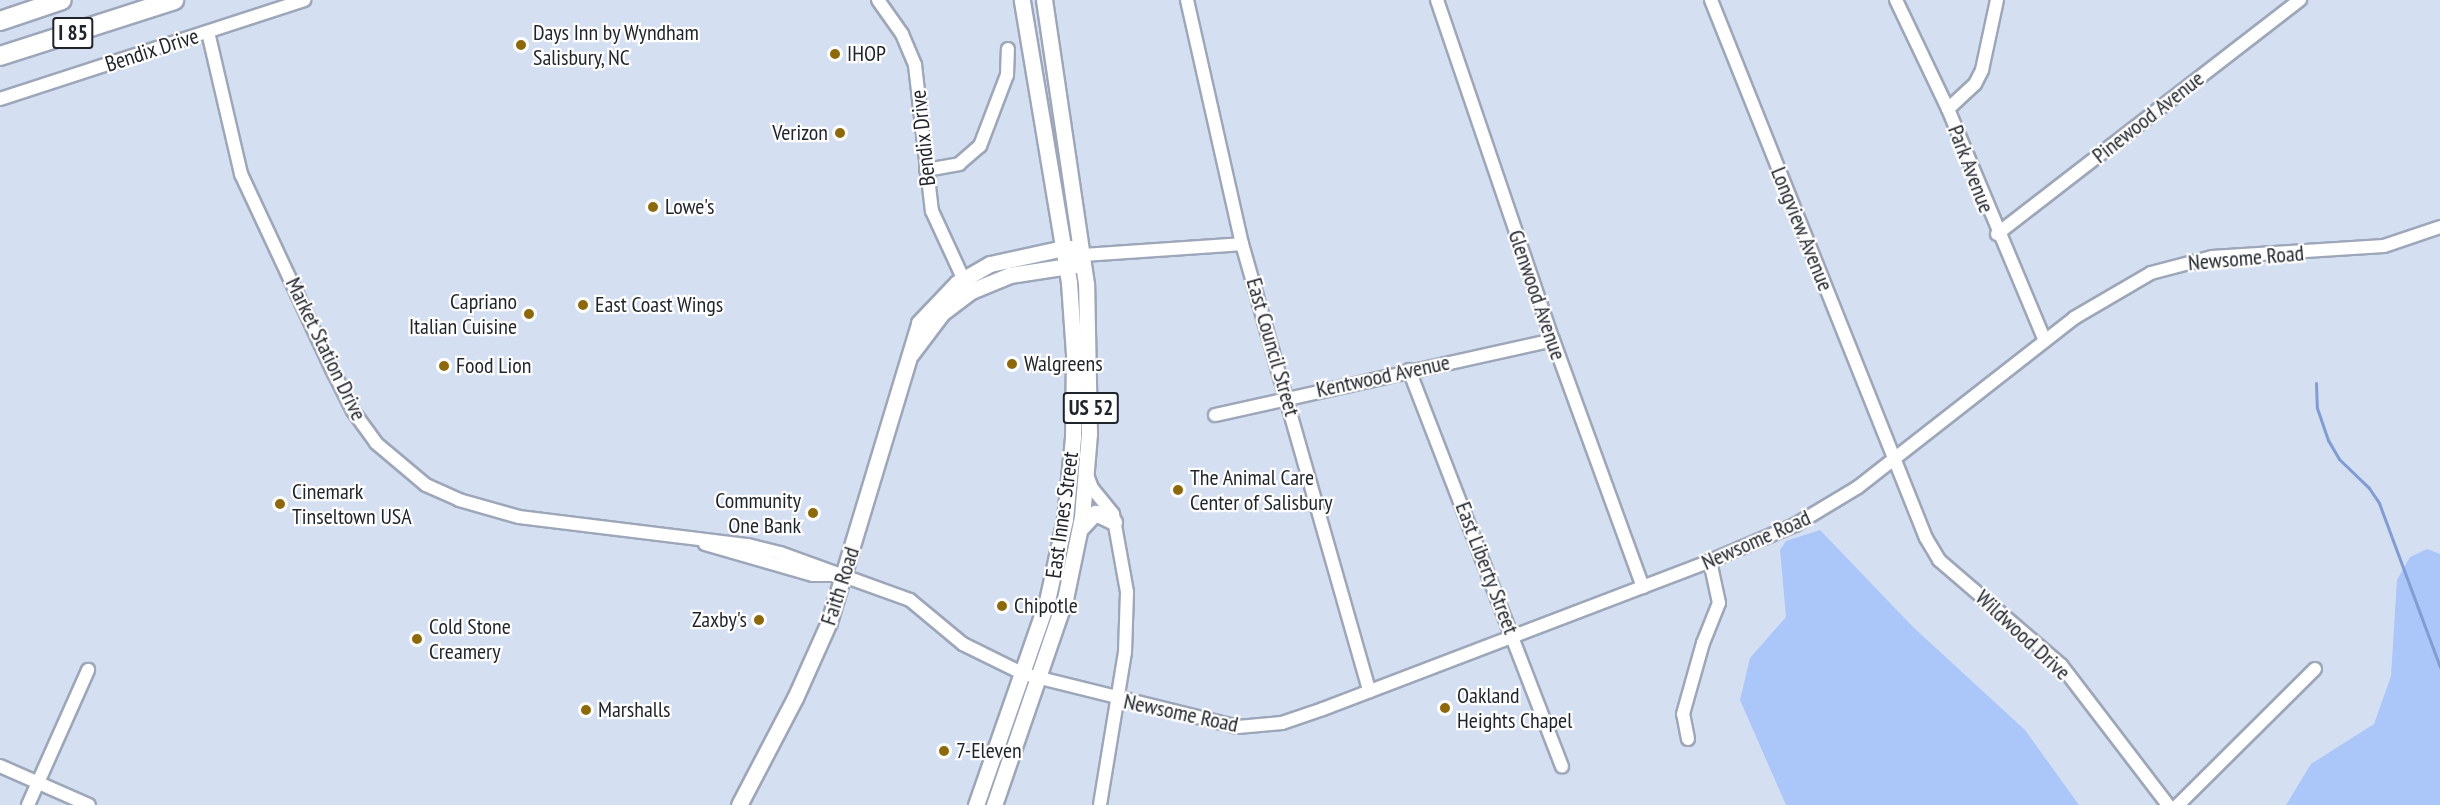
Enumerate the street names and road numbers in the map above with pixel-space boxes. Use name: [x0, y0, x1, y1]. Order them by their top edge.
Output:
road number: I 85: [52, 15, 94, 51]
street label: Bendix Drive: [102, 22, 202, 78]
street label: Pinewood Avenue: [2087, 65, 2209, 169]
street label: Bendix Drive: [905, 88, 941, 188]
street label: Park Avenue: [1942, 121, 2000, 217]
street label: Longview Avenue: [1765, 163, 1839, 295]
street label: Glenwood Avenue: [1502, 226, 1572, 364]
street label: Newsome Road: [2187, 240, 2305, 276]
street label: Market Station Drive: [280, 273, 372, 425]
street label: East Council Street: [1241, 275, 1305, 419]
street label: Kentwood Avenue: [1314, 349, 1452, 403]
road number: US 52: [1062, 390, 1120, 426]
street label: East Innes Street: [1040, 450, 1084, 580]
street label: East Liberty Street: [1450, 498, 1524, 638]
street label: Newsome Road: [1698, 504, 1814, 576]
street label: Faith Road: [815, 544, 865, 628]
street label: Wildwood Drive: [1970, 584, 2076, 686]
street label: Newsome Road: [1121, 688, 1241, 738]

